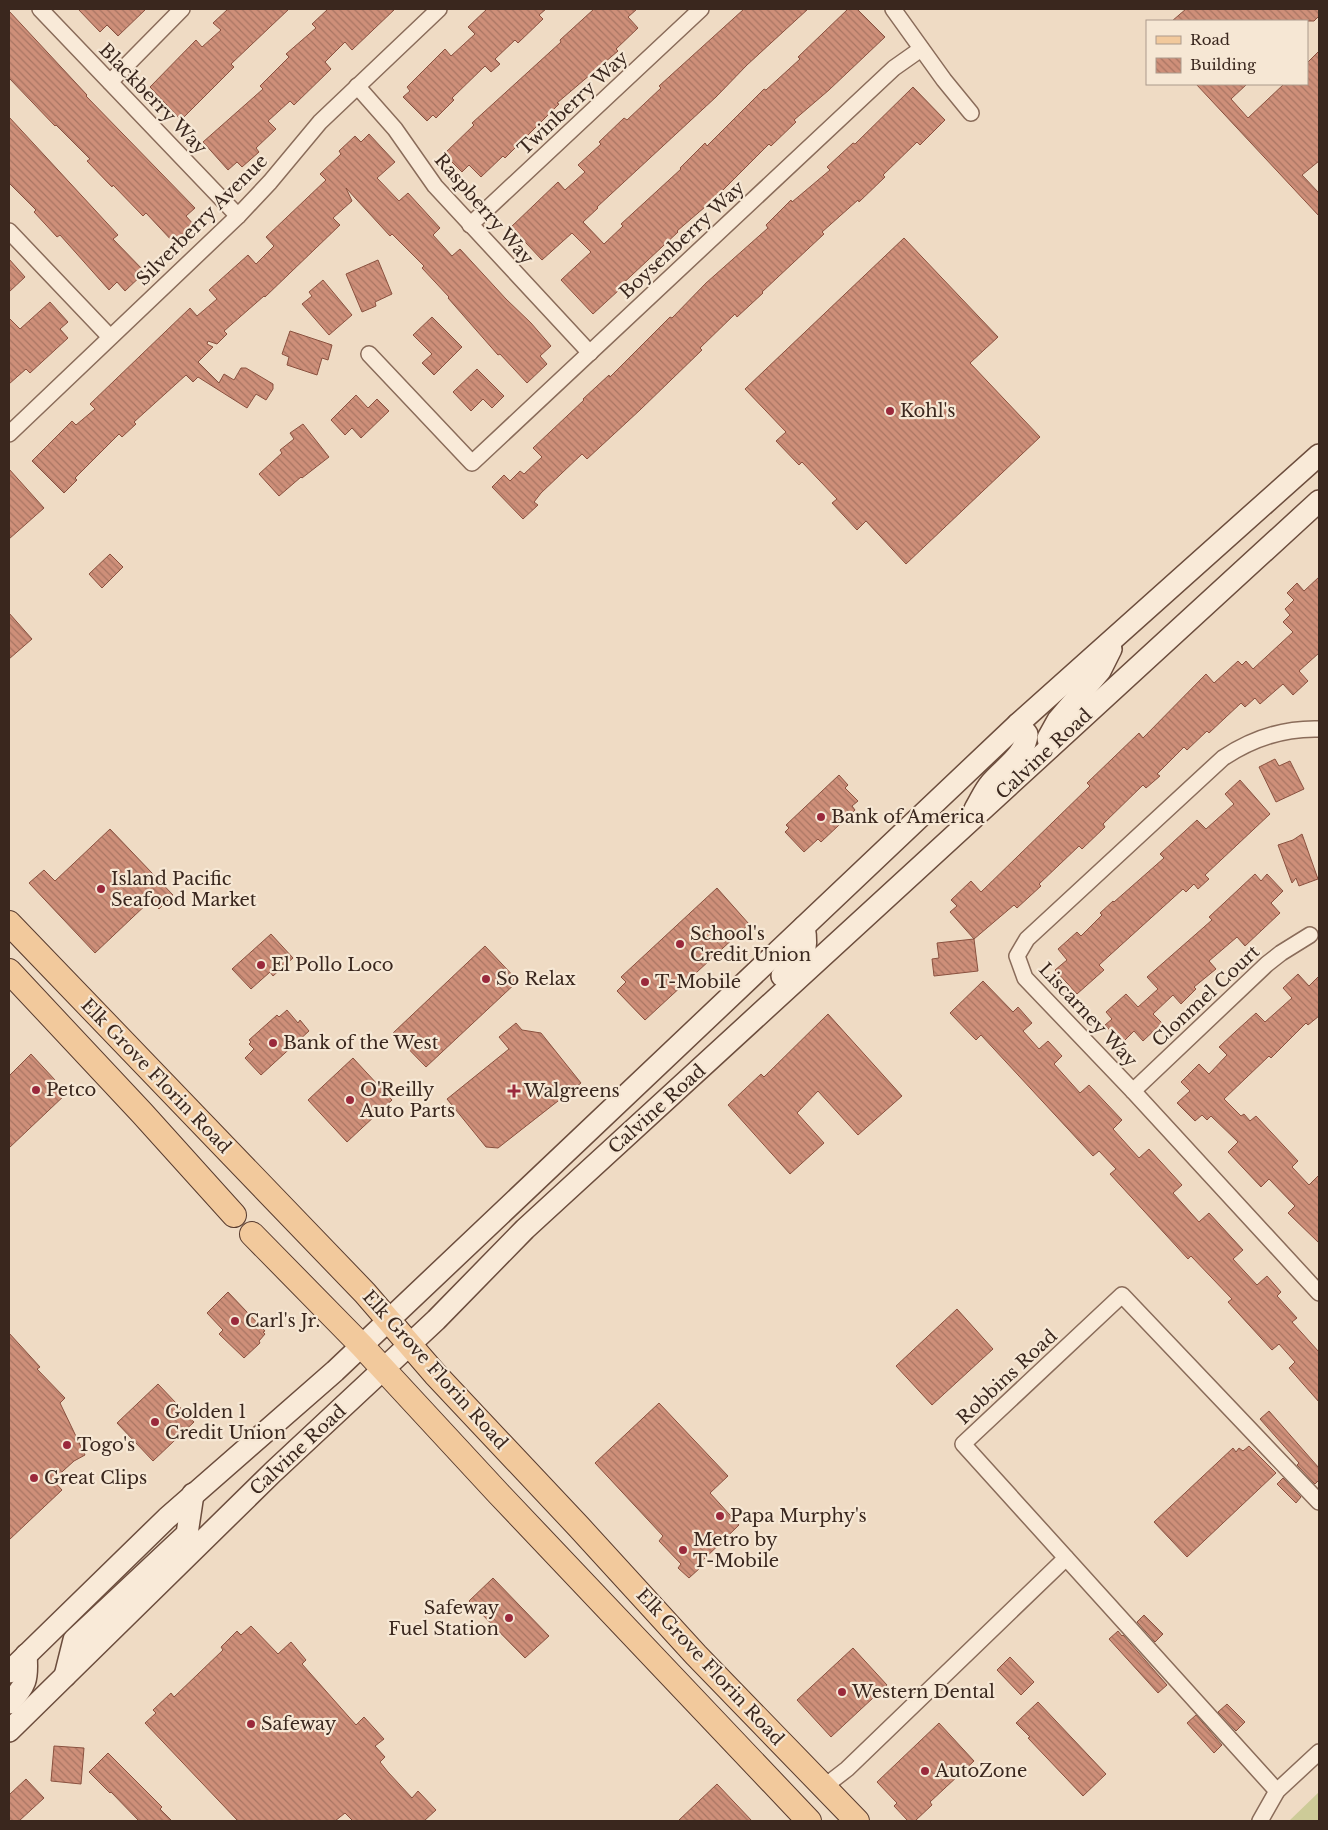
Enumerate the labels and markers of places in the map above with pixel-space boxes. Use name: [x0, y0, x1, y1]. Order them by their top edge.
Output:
place label: Kohl's: [900, 400, 955, 422]
marker: Kohl's: [884, 405, 896, 417]
place label: Bank of America: [831, 806, 985, 828]
marker: Bank of America: [815, 811, 827, 823]
place label: Island Pacific Seafood Market: [111, 868, 257, 911]
marker: Island Pacific Seafood Market: [95, 883, 107, 895]
place label: School's Credit Union: [690, 923, 811, 966]
marker: School's Credit Union: [674, 938, 686, 950]
place label: El Pollo Loco: [271, 954, 394, 976]
marker: El Pollo Loco: [255, 959, 267, 971]
place label: So Relax: [496, 968, 576, 990]
place label: T-Mobile: [655, 971, 741, 993]
marker: So Relax: [480, 973, 492, 985]
marker: T-Mobile: [639, 976, 651, 988]
place label: Bank of the West: [283, 1032, 439, 1054]
marker: Bank of the West: [267, 1037, 279, 1049]
place label: Petco: [46, 1079, 96, 1101]
place label: O'Reilly Auto Parts: [359, 1079, 455, 1122]
place label: Walgreens: [523, 1080, 620, 1102]
marker: Petco: [30, 1084, 42, 1096]
marker: Walgreens: [508, 1085, 520, 1097]
marker: O'Reilly Auto Parts: [344, 1094, 356, 1106]
place label: Carl's Jr.: [245, 1310, 320, 1332]
marker: Carl's Jr.: [229, 1315, 241, 1327]
place label: Golden 1 Credit Union: [165, 1401, 286, 1444]
marker: Golden 1 Credit Union: [149, 1416, 161, 1428]
place label: Togo's: [77, 1434, 135, 1456]
marker: Togo's: [61, 1439, 73, 1451]
place label: Great Clips: [44, 1467, 147, 1489]
marker: Great Clips: [28, 1472, 40, 1484]
place label: Papa Murphy's: [730, 1505, 867, 1527]
marker: Papa Murphy's: [714, 1510, 726, 1522]
place label: Metro by T-Mobile: [693, 1529, 779, 1572]
marker: Metro by T-Mobile: [677, 1544, 689, 1556]
place label: Safeway Fuel Station: [388, 1597, 499, 1640]
marker: Safeway Fuel Station: [503, 1612, 515, 1624]
place label: Western Dental: [851, 1681, 995, 1703]
marker: Western Dental: [836, 1686, 848, 1698]
place label: Safeway: [261, 1713, 337, 1735]
marker: Safeway: [245, 1718, 257, 1730]
place label: AutoZone: [934, 1760, 1027, 1782]
marker: AutoZone: [919, 1765, 931, 1777]

